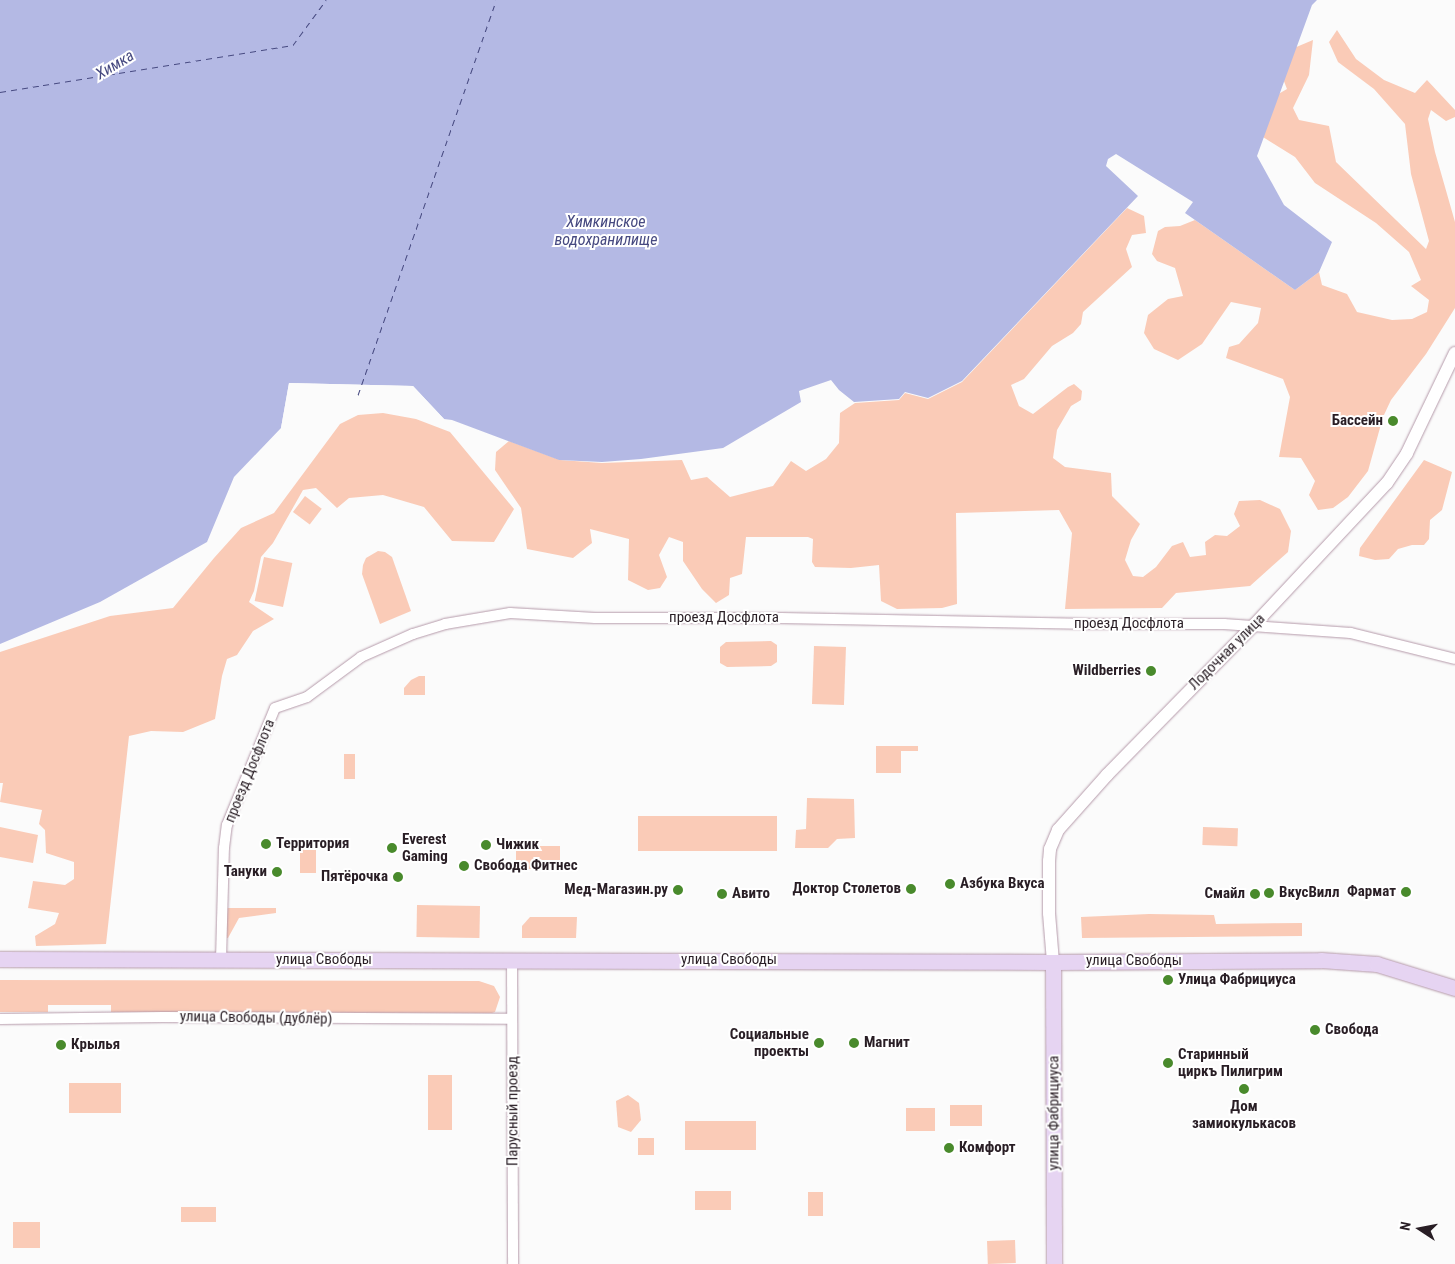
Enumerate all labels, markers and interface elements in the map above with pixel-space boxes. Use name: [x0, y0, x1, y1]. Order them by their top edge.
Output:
water label: Химка: [92, 46, 138, 84]
water label: Химкинское водохранилище: [554, 212, 658, 250]
place label: Бассейн: [1332, 412, 1383, 430]
marker: Бассейн: [1387, 415, 1399, 427]
street label: проезд Досфлота: [669, 609, 779, 627]
street label: Лодочная улица: [1185, 610, 1269, 694]
street label: проезд Досфлота: [1074, 615, 1184, 633]
place label: Wildberries: [1072, 662, 1141, 680]
marker: Wildberries: [1145, 665, 1157, 677]
street label: проезд Досфлота: [221, 717, 279, 825]
place label: Everest Gaming: [402, 830, 448, 865]
place label: Территория: [276, 835, 349, 853]
place label: Чижик: [496, 836, 539, 854]
marker: Территория: [260, 838, 272, 850]
marker: Чижик: [480, 839, 492, 851]
marker: Everest Gaming: [386, 842, 398, 854]
place label: Свобода Фитнес: [474, 857, 578, 875]
marker: Свобода Фитнес: [458, 860, 470, 872]
place label: Тануки: [224, 863, 267, 881]
marker: Тануки: [271, 866, 283, 878]
place label: Пятёрочка: [321, 868, 388, 886]
marker: Пятёрочка: [392, 871, 404, 883]
place label: Азбука Вкуса: [960, 875, 1045, 893]
marker: Азбука Вкуса: [944, 878, 956, 890]
place label: Доктор Столетов: [793, 880, 901, 898]
place label: Мед-Магазин.ру: [564, 881, 668, 899]
marker: Доктор Столетов: [905, 883, 917, 895]
place label: Фармат: [1347, 883, 1396, 901]
marker: Мед-Магазин.ру: [672, 884, 684, 896]
place label: ВкусВилл: [1279, 884, 1339, 902]
place label: Авито: [732, 885, 770, 903]
place label: Смайл: [1204, 885, 1245, 903]
marker: Фармат: [1400, 886, 1412, 898]
marker: ВкусВилл: [1263, 887, 1275, 899]
marker: Авито: [716, 888, 728, 900]
marker: Смайл: [1249, 888, 1261, 900]
street label: улица Свободы: [276, 951, 372, 969]
street label: улица Свободы: [681, 951, 777, 969]
street label: улица Свободы: [1086, 952, 1182, 970]
place label: Улица Фабрициуса: [1178, 971, 1296, 989]
marker: Улица Фабрициуса: [1162, 974, 1174, 986]
street label: улица Свободы (дублёр): [180, 1008, 332, 1028]
place label: Свобода: [1325, 1021, 1378, 1039]
marker: Свобода: [1309, 1024, 1321, 1036]
place label: Социальные проекты: [730, 1025, 809, 1060]
place label: Магнит: [864, 1034, 910, 1052]
place label: Крылья: [71, 1036, 120, 1054]
marker: Социальные проекты: [813, 1037, 825, 1049]
marker: Магнит: [848, 1037, 860, 1049]
marker: Крылья: [55, 1039, 67, 1051]
place label: Старинный циркъ Пилигрим: [1178, 1045, 1283, 1080]
street label: улица Фабрициуса: [1045, 1055, 1063, 1171]
street label: Парусный проезд: [504, 1056, 522, 1166]
marker: Старинный циркъ Пилигрим: [1162, 1057, 1174, 1069]
marker: Дом замиокулькасов: [1238, 1083, 1250, 1095]
place label: Дом замиокулькасов: [1192, 1097, 1296, 1132]
place label: Комфорт: [959, 1139, 1016, 1157]
marker: Комфорт: [943, 1142, 955, 1154]
north arrow: [1395, 1204, 1445, 1254]
text: N: [1397, 1220, 1414, 1232]

